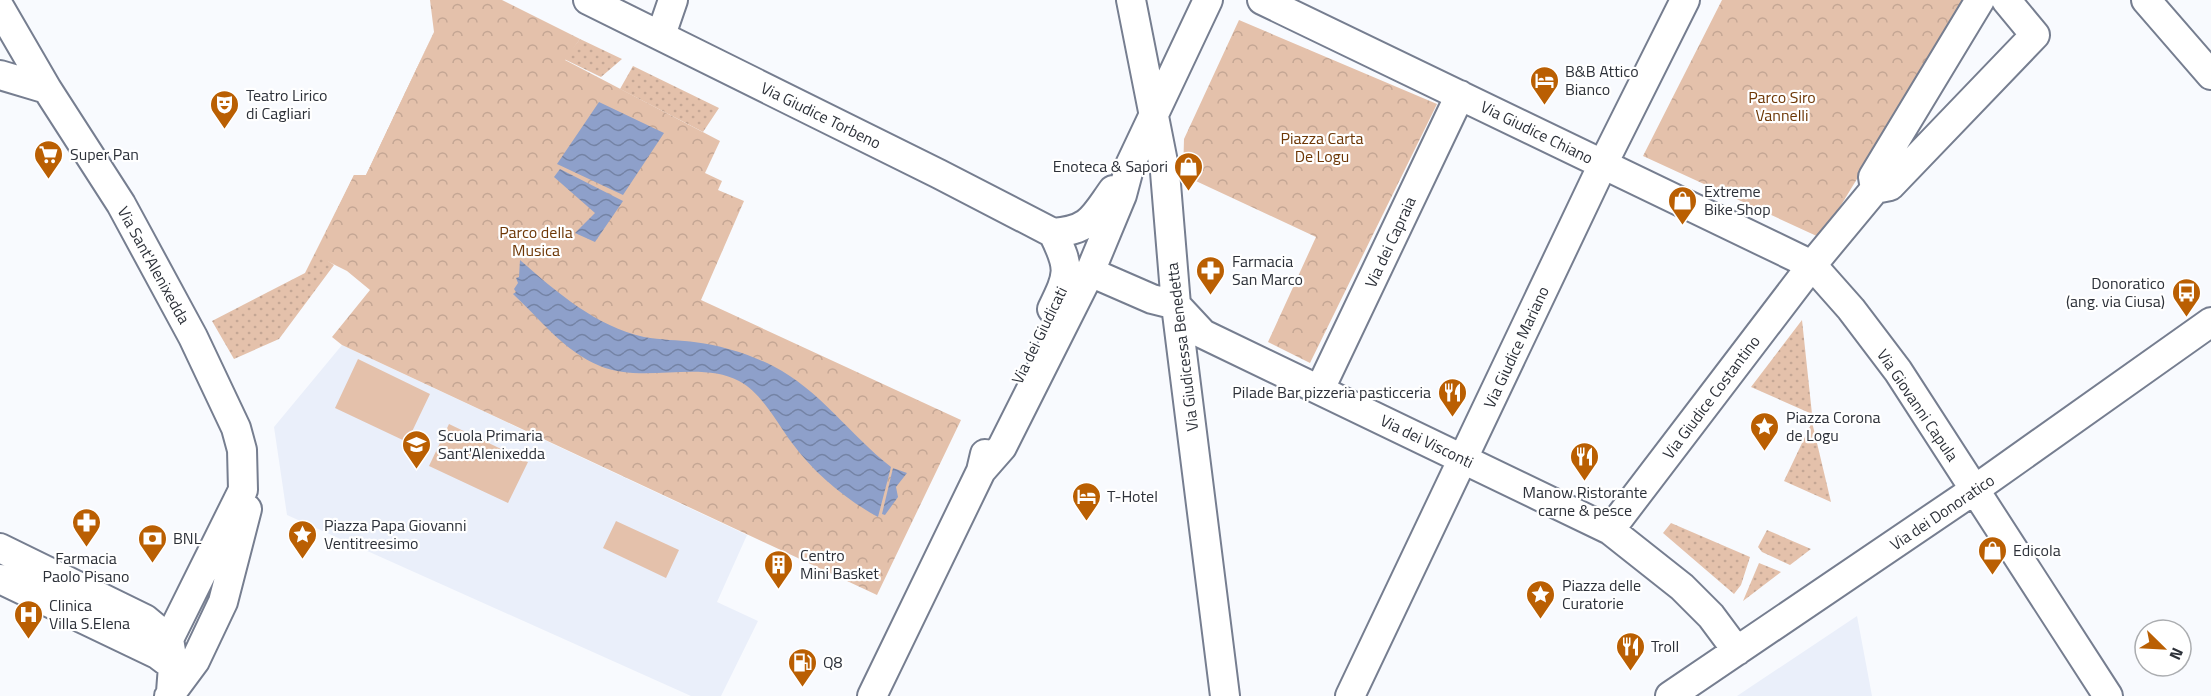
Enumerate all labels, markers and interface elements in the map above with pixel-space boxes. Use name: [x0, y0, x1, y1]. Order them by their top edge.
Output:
place label: B&B Attico Bianco: [1565, 59, 1639, 101]
hotel icon: B&B Attico Bianco: [1528, 64, 1560, 106]
street label: Via Giudice Torbeno: [757, 75, 885, 155]
place label: Teatro Lirico di Cagliari: [246, 83, 328, 125]
park label: Parco Siro Vannelli: [1748, 85, 1816, 127]
theatre icon: Teatro Lirico di Cagliari: [209, 88, 241, 130]
street label: Via Giudice Chiano: [1477, 94, 1597, 170]
park label: Piazza Carta De Logu: [1281, 126, 1364, 168]
supermarket icon: Super Pan: [33, 138, 65, 180]
place label: Super Pan: [70, 142, 139, 166]
shop icon: Enoteca & Sapori: [1173, 150, 1205, 192]
place label: Enoteca & Sapori: [1053, 154, 1168, 178]
place label: Extreme Bike Shop: [1704, 179, 1771, 221]
shop icon: Extreme Bike Shop: [1667, 184, 1699, 226]
street label: Via dei Capraia: [1358, 192, 1422, 292]
street label: Via Sant'Alenixedda: [112, 202, 196, 328]
park label: Parco della Musica: [499, 220, 573, 262]
place label: Farmacia San Marco: [1232, 249, 1303, 291]
pharmacy icon: Farmacia San Marco: [1195, 254, 1227, 296]
street label: Via Giudicessa Benedetta: [1160, 261, 1204, 433]
place label: Donoratico (ang. via Ciusa): [2066, 271, 2165, 313]
bus stop icon: Donoratico (ang. via Ciusa): [2170, 276, 2202, 318]
street label: Via dei Giudicati: [1005, 282, 1073, 388]
street label: Via Giudice Mariano: [1477, 282, 1555, 412]
street label: Via Giudice Costantino: [1656, 330, 1766, 464]
street label: Via Giovanni Capula: [1871, 344, 1965, 466]
restaurant icon: Pilade Bar pizzeria pasticceria: [1436, 376, 1468, 418]
place label: Pilade Bar pizzeria pasticceria: [1232, 380, 1431, 404]
place label: Piazza Corona de Logu: [1786, 405, 1881, 447]
street label: Via dei Visconti: [1376, 408, 1478, 474]
place icon: Piazza Corona de Logu: [1749, 410, 1781, 452]
place label: Scuola Primaria Sant'Alenixedda: [438, 423, 545, 465]
school or university icon: Scuola Primaria Sant'Alenixedda: [401, 428, 433, 470]
restaurant icon: Manow Ristorante carne & pesce: [1569, 440, 1601, 482]
street label: Via dei Donoratico: [1885, 468, 1999, 556]
hotel icon: T-Hotel: [1070, 480, 1102, 522]
place label: Manow Ristorante carne & pesce: [1523, 480, 1647, 522]
place label: T-Hotel: [1107, 484, 1158, 508]
pharmacy icon: Farmacia Paolo Pisano: [70, 506, 102, 548]
place label: Piazza Papa Giovanni Ventitreesimo: [324, 513, 466, 555]
place icon: Piazza Papa Giovanni Ventitreesimo: [287, 518, 319, 560]
bank icon: BNL: [136, 522, 168, 564]
place label: BNL: [173, 526, 202, 550]
shop icon: Edicola: [1976, 534, 2008, 576]
place label: Edicola: [2013, 538, 2061, 562]
place label: Centro Mini Basket: [800, 543, 879, 585]
place label: Farmacia Paolo Pisano: [42, 546, 130, 588]
building icon: Centro Mini Basket: [763, 548, 795, 590]
place label: Piazza delle Curatorie: [1562, 573, 1641, 615]
place icon: Piazza delle Curatorie: [1525, 578, 1557, 620]
place label: Clinica Villa S.Elena: [49, 593, 130, 635]
hospital icon: Clinica Villa S.Elena: [12, 598, 44, 640]
north arrow: [2133, 618, 2193, 678]
restaurant icon: Troll: [1614, 630, 1646, 672]
place label: Troll: [1651, 634, 1679, 658]
text: N: [2163, 644, 2190, 664]
fuel station icon: Q8: [786, 646, 818, 688]
place label: Q8: [823, 650, 843, 674]

